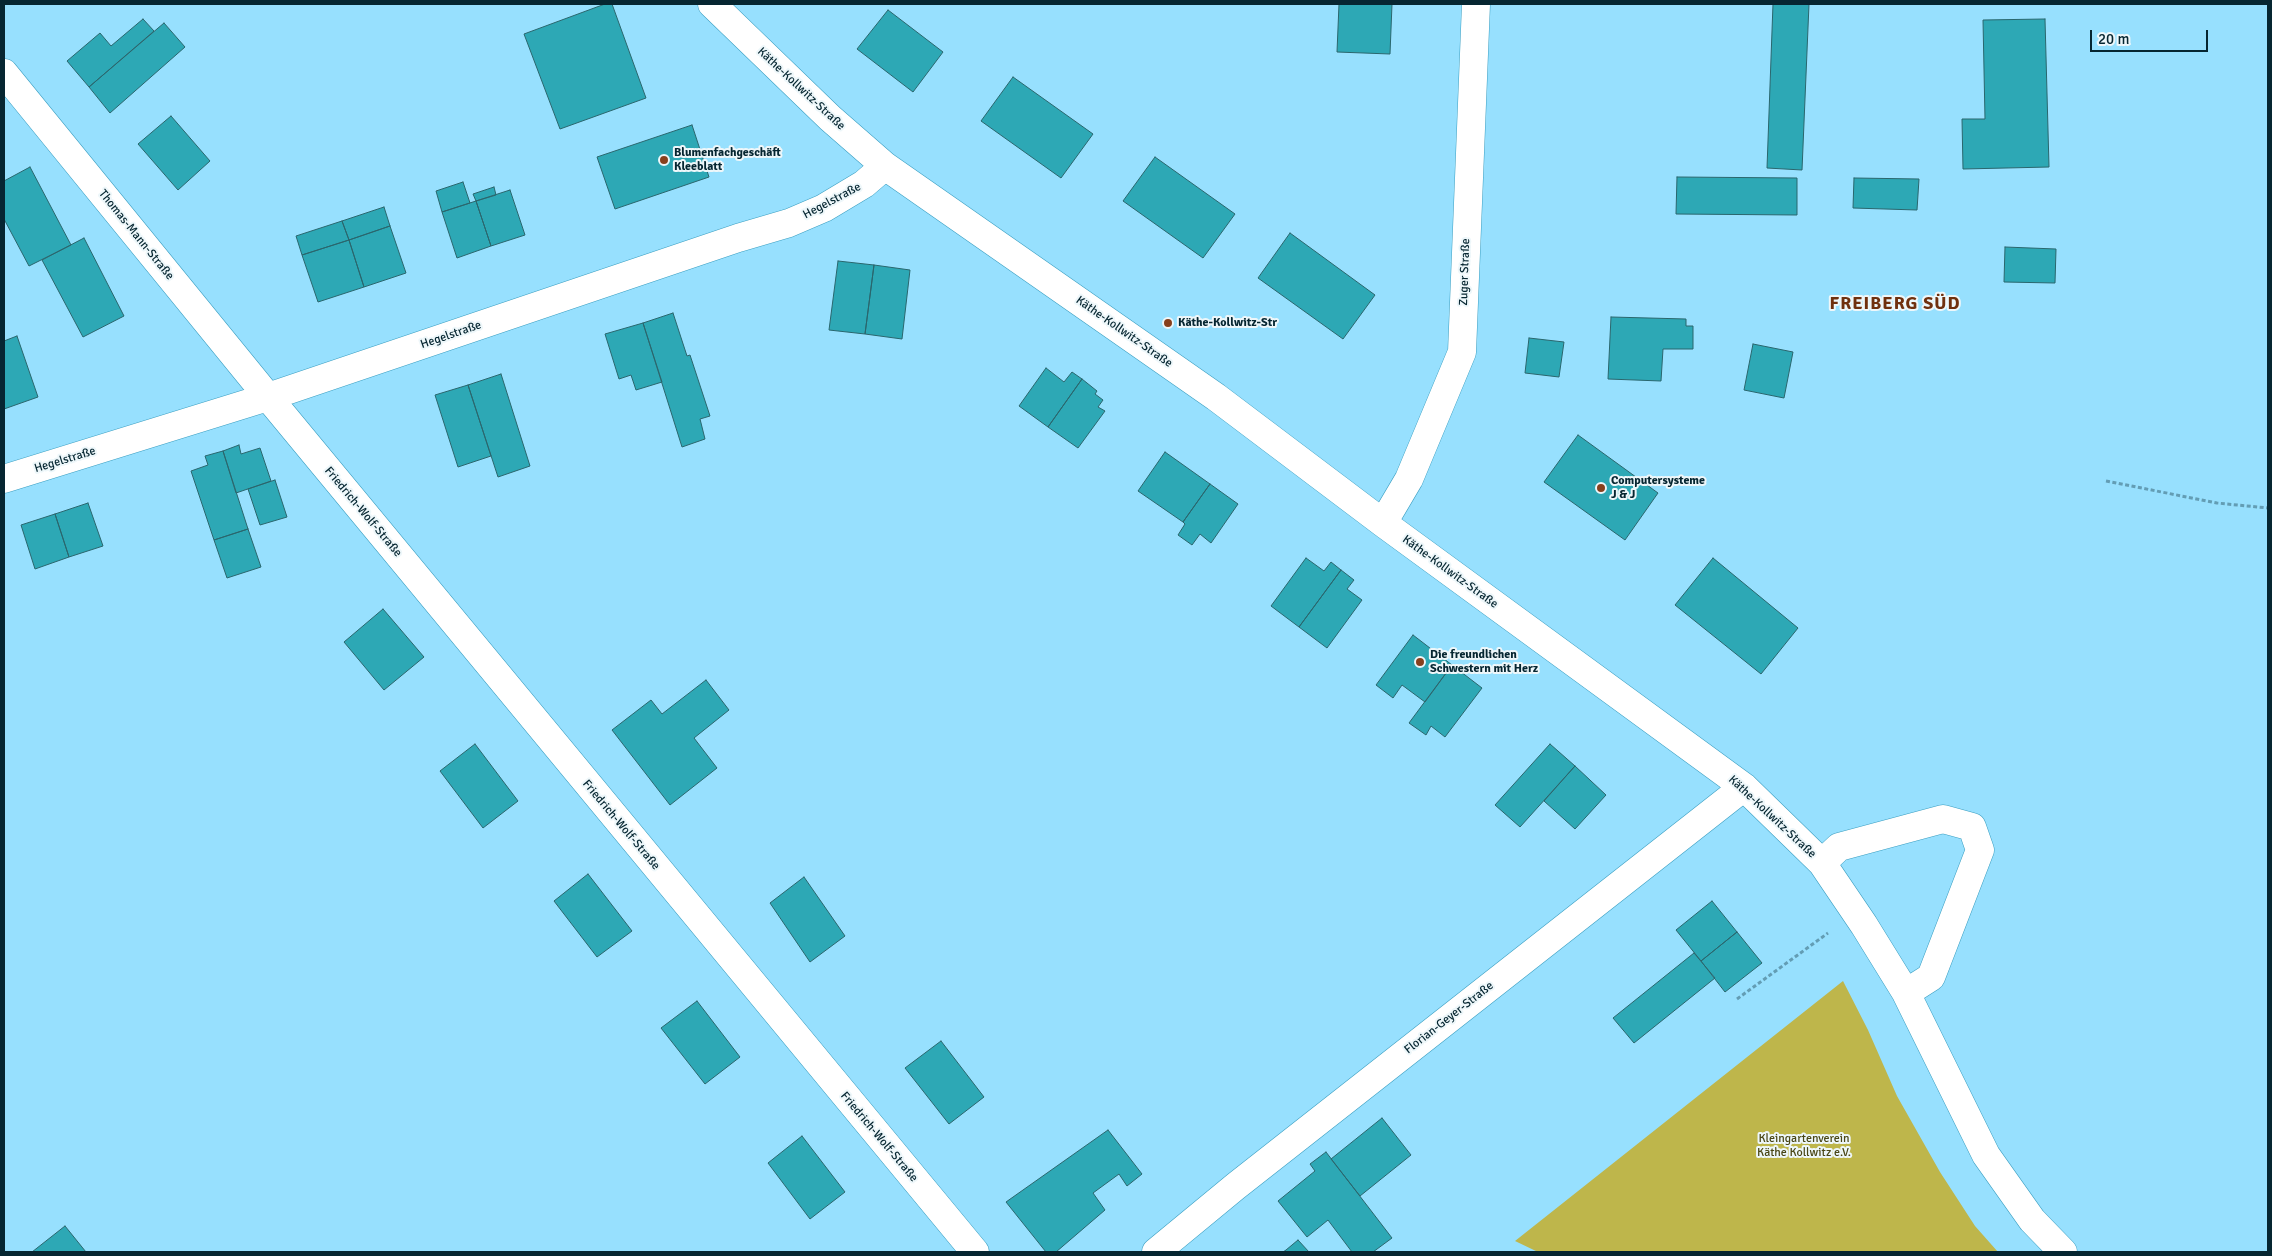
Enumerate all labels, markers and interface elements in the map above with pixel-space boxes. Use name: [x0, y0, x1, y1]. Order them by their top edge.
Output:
scale bar: [2092, 20, 2210, 52]
text: 20 m: [2098, 30, 2129, 48]
street label: Käthe-Kollwitz-Straße: [754, 45, 848, 133]
place label: Blumenfachgeschäft Kleeblatt: [674, 146, 781, 174]
marker: Blumenfachgeschäft Kleeblatt: [658, 154, 670, 166]
street label: Hegelstraße: [801, 180, 863, 222]
street label: Thomas-Mann-Straße: [95, 187, 177, 283]
street label: Zuger Straße: [1457, 238, 1473, 306]
street label: Käthe-Kollwitz-Straße: [1073, 293, 1175, 371]
district label: FREIBERG SÜD: [1828, 293, 1962, 315]
place label: Käthe-Kollwitz-Str: [1178, 316, 1277, 330]
marker: Käthe-Kollwitz-Str: [1162, 317, 1174, 329]
street label: Hegelstraße: [419, 318, 483, 352]
street label: Hegelstraße: [33, 444, 97, 476]
street label: Friedrich-Wolf-Straße: [321, 464, 405, 560]
place label: Computersysteme J & J: [1611, 474, 1705, 502]
marker: Computersysteme J & J: [1595, 482, 1607, 494]
street label: Käthe-Kollwitz-Straße: [1399, 532, 1501, 612]
place label: Die freundlichen Schwestern mit Herz: [1430, 648, 1538, 676]
marker: Die freundlichen Schwestern mit Herz: [1414, 656, 1426, 668]
street label: Käthe-Kollwitz-Straße: [1725, 773, 1819, 861]
street label: Friedrich-Wolf-Straße: [579, 777, 663, 873]
street label: Florian-Geyer-Straße: [1402, 979, 1496, 1057]
street label: Friedrich-Wolf-Straße: [837, 1089, 921, 1185]
park label: Kleingartenverein Käthe Kollwitz e.V.: [1757, 1132, 1851, 1160]

